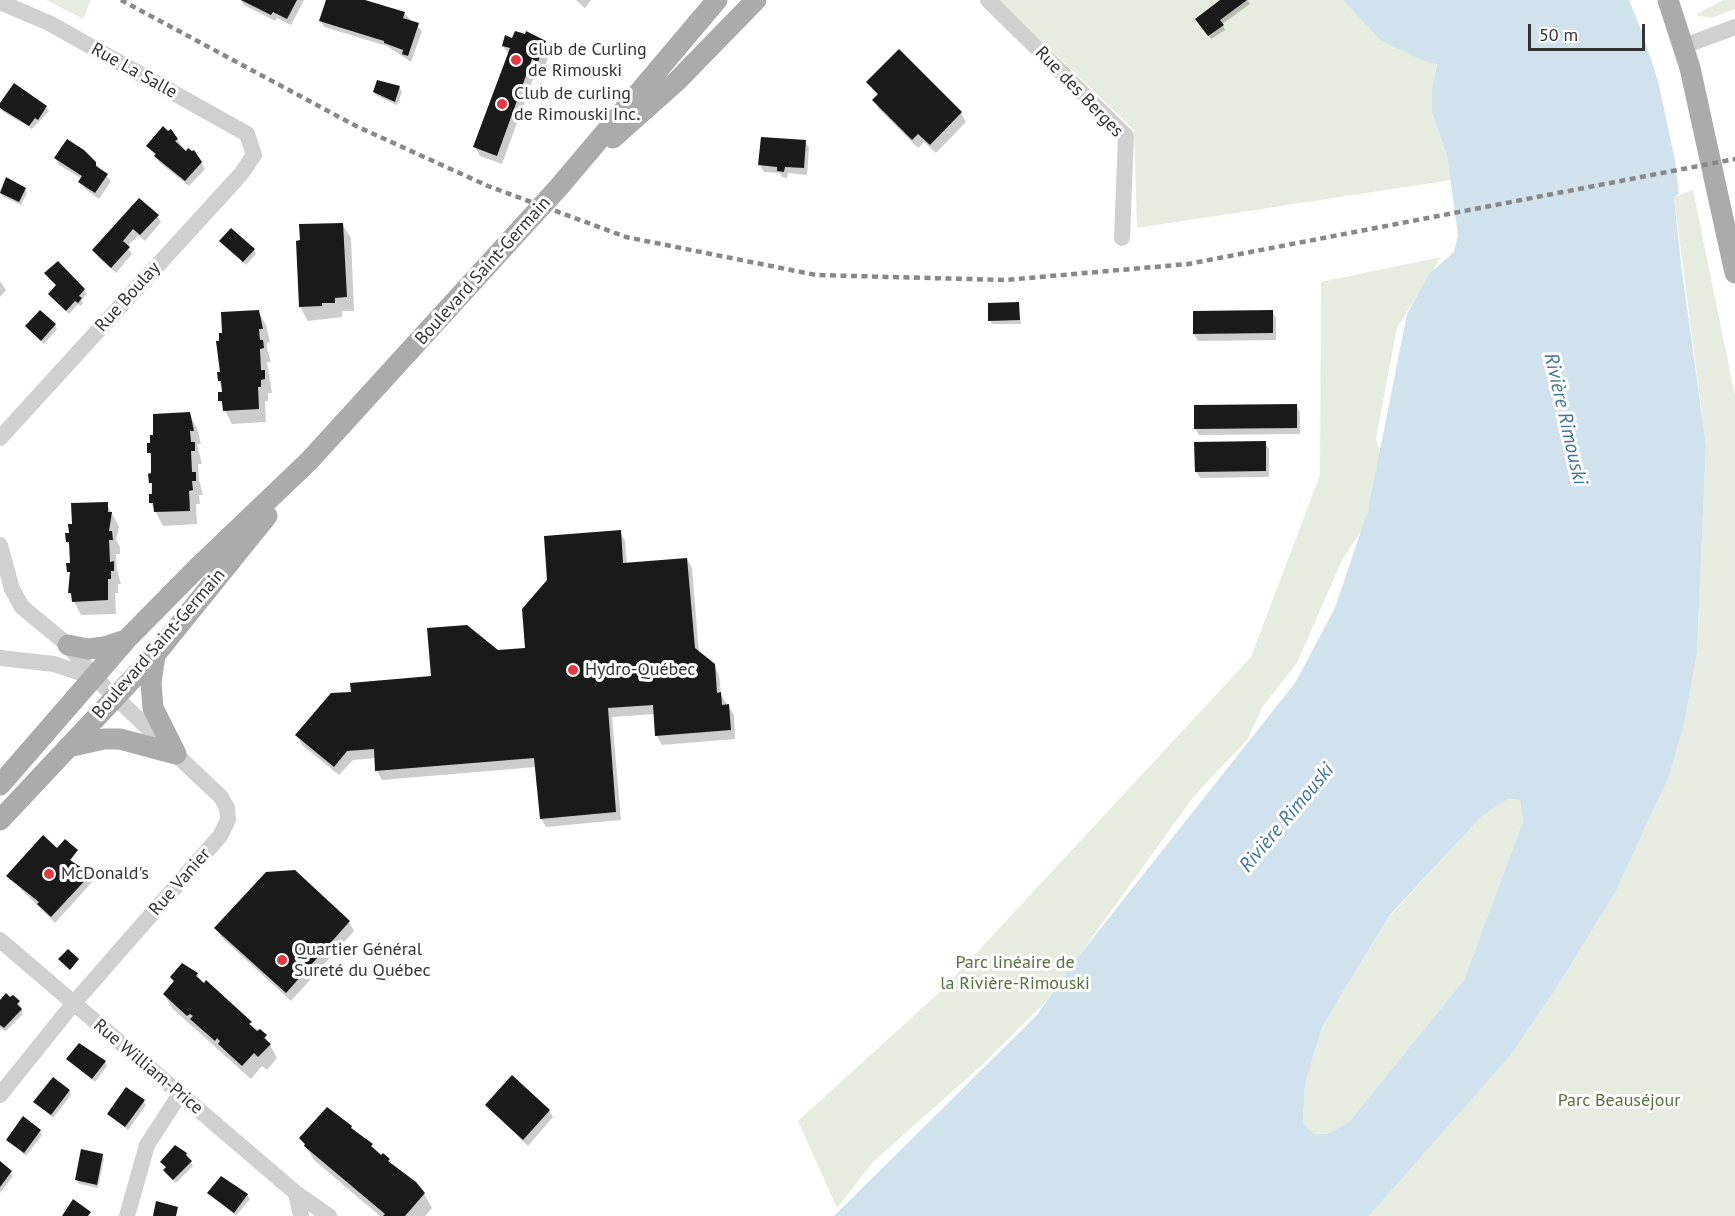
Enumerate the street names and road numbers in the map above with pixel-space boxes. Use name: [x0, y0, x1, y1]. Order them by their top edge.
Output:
street label: Rue La Salle: [87, 39, 181, 103]
street label: Rue des Berges: [1030, 42, 1128, 142]
street label: Boulevard Saint-Germain: [411, 193, 555, 349]
street label: Rue Boulay: [91, 258, 165, 336]
street label: Boulevard Saint-Germain: [88, 565, 230, 723]
street label: Rue Vanier: [145, 844, 215, 920]
street label: Rue William-Price: [89, 1015, 207, 1119]

